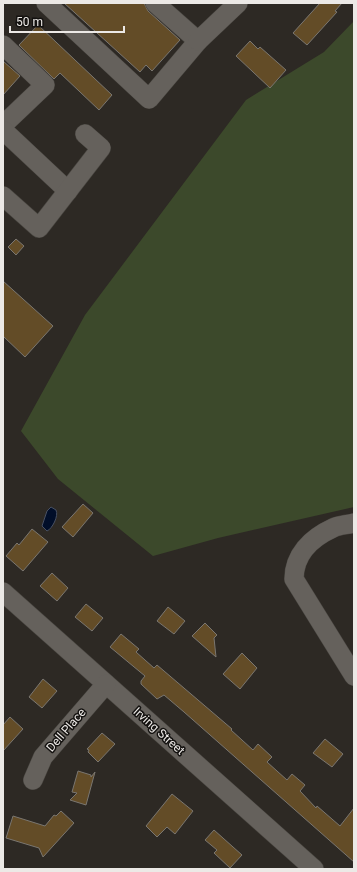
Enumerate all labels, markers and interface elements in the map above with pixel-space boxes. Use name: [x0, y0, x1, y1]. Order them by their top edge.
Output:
scale bar: [10, 8, 124, 34]
text: 50 m: [16, 15, 43, 29]
street label: Irving Street: [130, 704, 188, 758]
street label: Dell Place: [43, 706, 89, 754]

